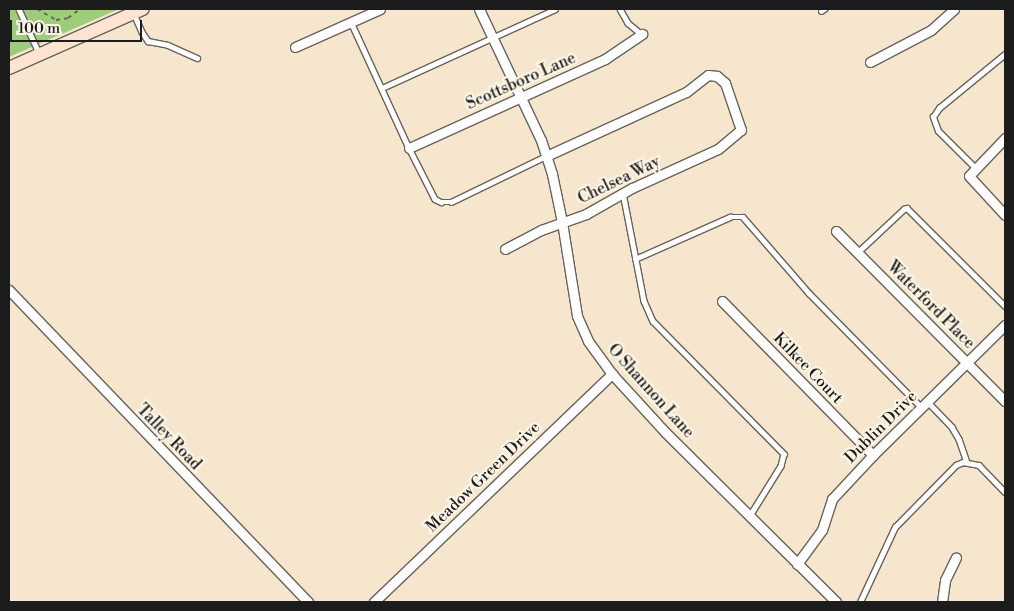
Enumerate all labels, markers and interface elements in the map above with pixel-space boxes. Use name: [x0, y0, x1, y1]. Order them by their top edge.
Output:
scale bar: [12, 10, 145, 42]
text: 100 m: [18, 19, 60, 38]
street label: Scottsboro Lane: [463, 48, 579, 114]
street label: Chelsea Way: [575, 152, 663, 208]
street label: Waterford Place: [883, 257, 979, 353]
street label: Kilkee Court: [769, 328, 847, 408]
street label: O Shannon Lane: [604, 340, 698, 442]
street label: Dublin Drive: [841, 387, 921, 467]
street label: Talley Road: [133, 400, 205, 474]
street label: Meadow Green Drive: [422, 418, 544, 536]

